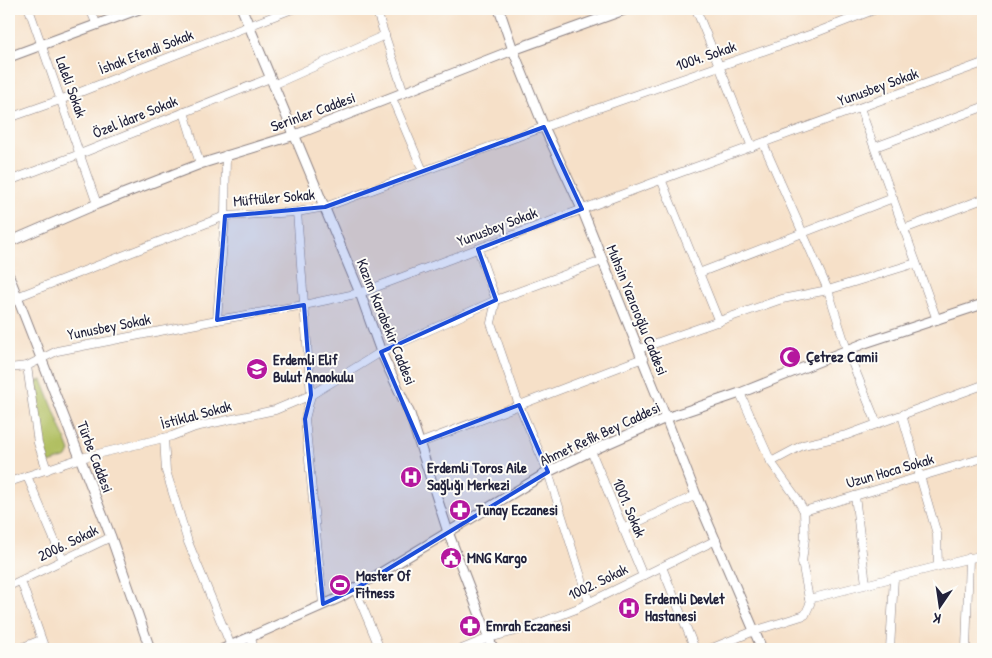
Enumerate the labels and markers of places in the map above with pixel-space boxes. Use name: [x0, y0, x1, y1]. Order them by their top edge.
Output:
mosque icon: Çetrez Camii: [778, 345, 802, 369]
place label: Çetrez Camii: [806, 346, 878, 367]
place label: Erdemli Elif Bulut Anaokulu: [273, 349, 354, 387]
school or university icon: Erdemli Elif Bulut Anaokulu: [245, 357, 269, 381]
place label: Erdemli Toros Aile Sağlığı Merkezi: [427, 457, 527, 496]
hospital icon: Erdemli Toros Aile Sağlığı Merkezi: [399, 465, 423, 489]
pharmacy icon: Tunay Eczanesi: [448, 498, 472, 522]
place label: Tunay Eczanesi: [475, 499, 558, 521]
public building icon: MNG Kargo: [439, 546, 463, 570]
place label: MNG Kargo: [467, 547, 527, 569]
place label: Master Of Fitness: [355, 565, 411, 603]
sports icon: Master Of Fitness: [328, 573, 352, 597]
place label: Erdemli Devlet Hastanesi: [645, 588, 725, 626]
hospital icon: Erdemli Devlet Hastanesi: [617, 596, 641, 620]
pharmacy icon: Emrah Eczanesi: [458, 614, 482, 638]
place label: Emrah Eczanesi: [486, 615, 571, 636]

